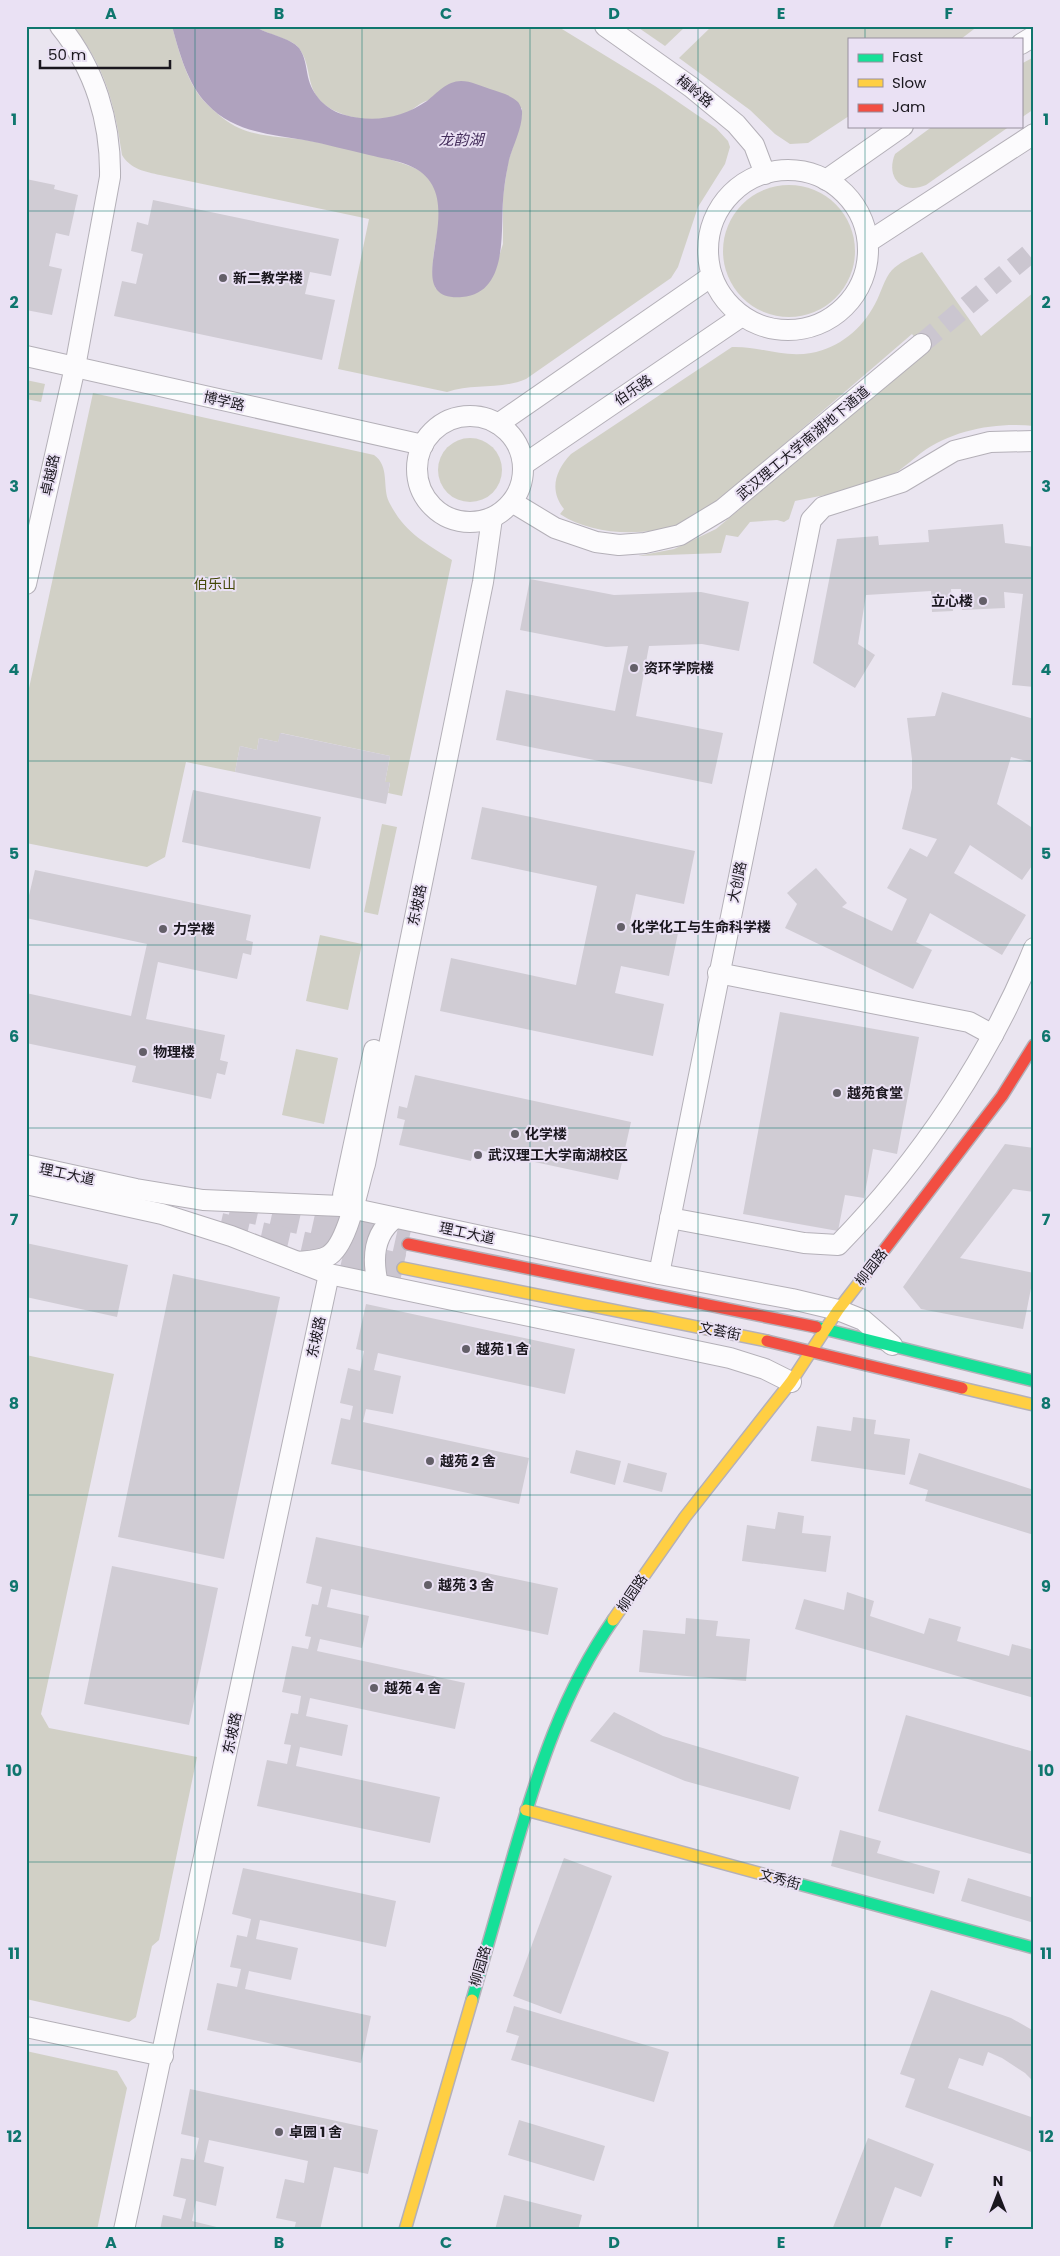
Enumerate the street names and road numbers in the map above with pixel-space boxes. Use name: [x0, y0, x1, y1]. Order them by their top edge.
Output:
street label: 梅岭路: [672, 70, 718, 112]
street label: 伯乐路: [610, 370, 656, 410]
street label: 武汉理工大学南湖地下通道: [732, 381, 874, 505]
street label: 博学路: [201, 387, 247, 415]
street label: 卓越路: [36, 452, 64, 498]
street label: 大创路: [723, 859, 751, 905]
street label: 东坡路: [403, 882, 431, 928]
street label: 理工大道: [38, 1158, 96, 1190]
street label: 理工大道: [438, 1217, 496, 1249]
street label: 柳园路: [850, 1244, 892, 1290]
street label: 东坡路: [302, 1314, 330, 1360]
street label: 文荟街: [697, 1317, 743, 1345]
street label: 柳园路: [612, 1570, 652, 1616]
street label: 东坡路: [218, 1710, 246, 1756]
street label: 文秀街: [757, 1864, 803, 1894]
street label: 柳园路: [465, 1943, 495, 1989]

